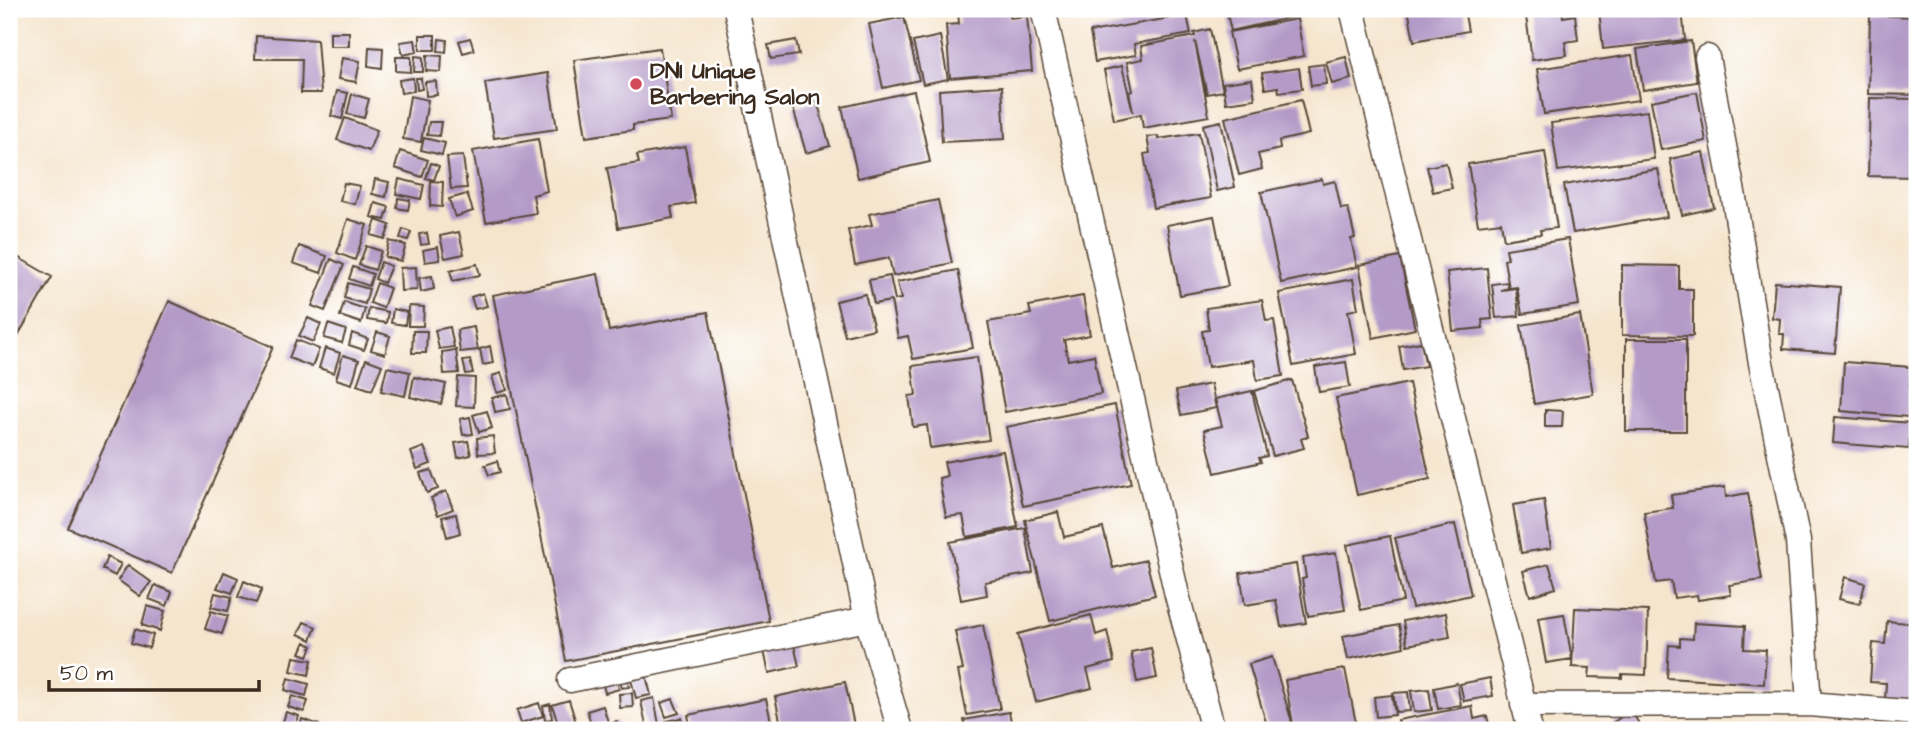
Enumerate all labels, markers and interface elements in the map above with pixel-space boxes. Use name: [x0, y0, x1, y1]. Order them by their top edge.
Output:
place label: DNI Unique Barbering Salon: [650, 55, 820, 114]
marker: DNI Unique Barbering Salon: [628, 76, 644, 92]
scale bar: [49, 648, 259, 692]
text: 50 m: [60, 659, 114, 688]

